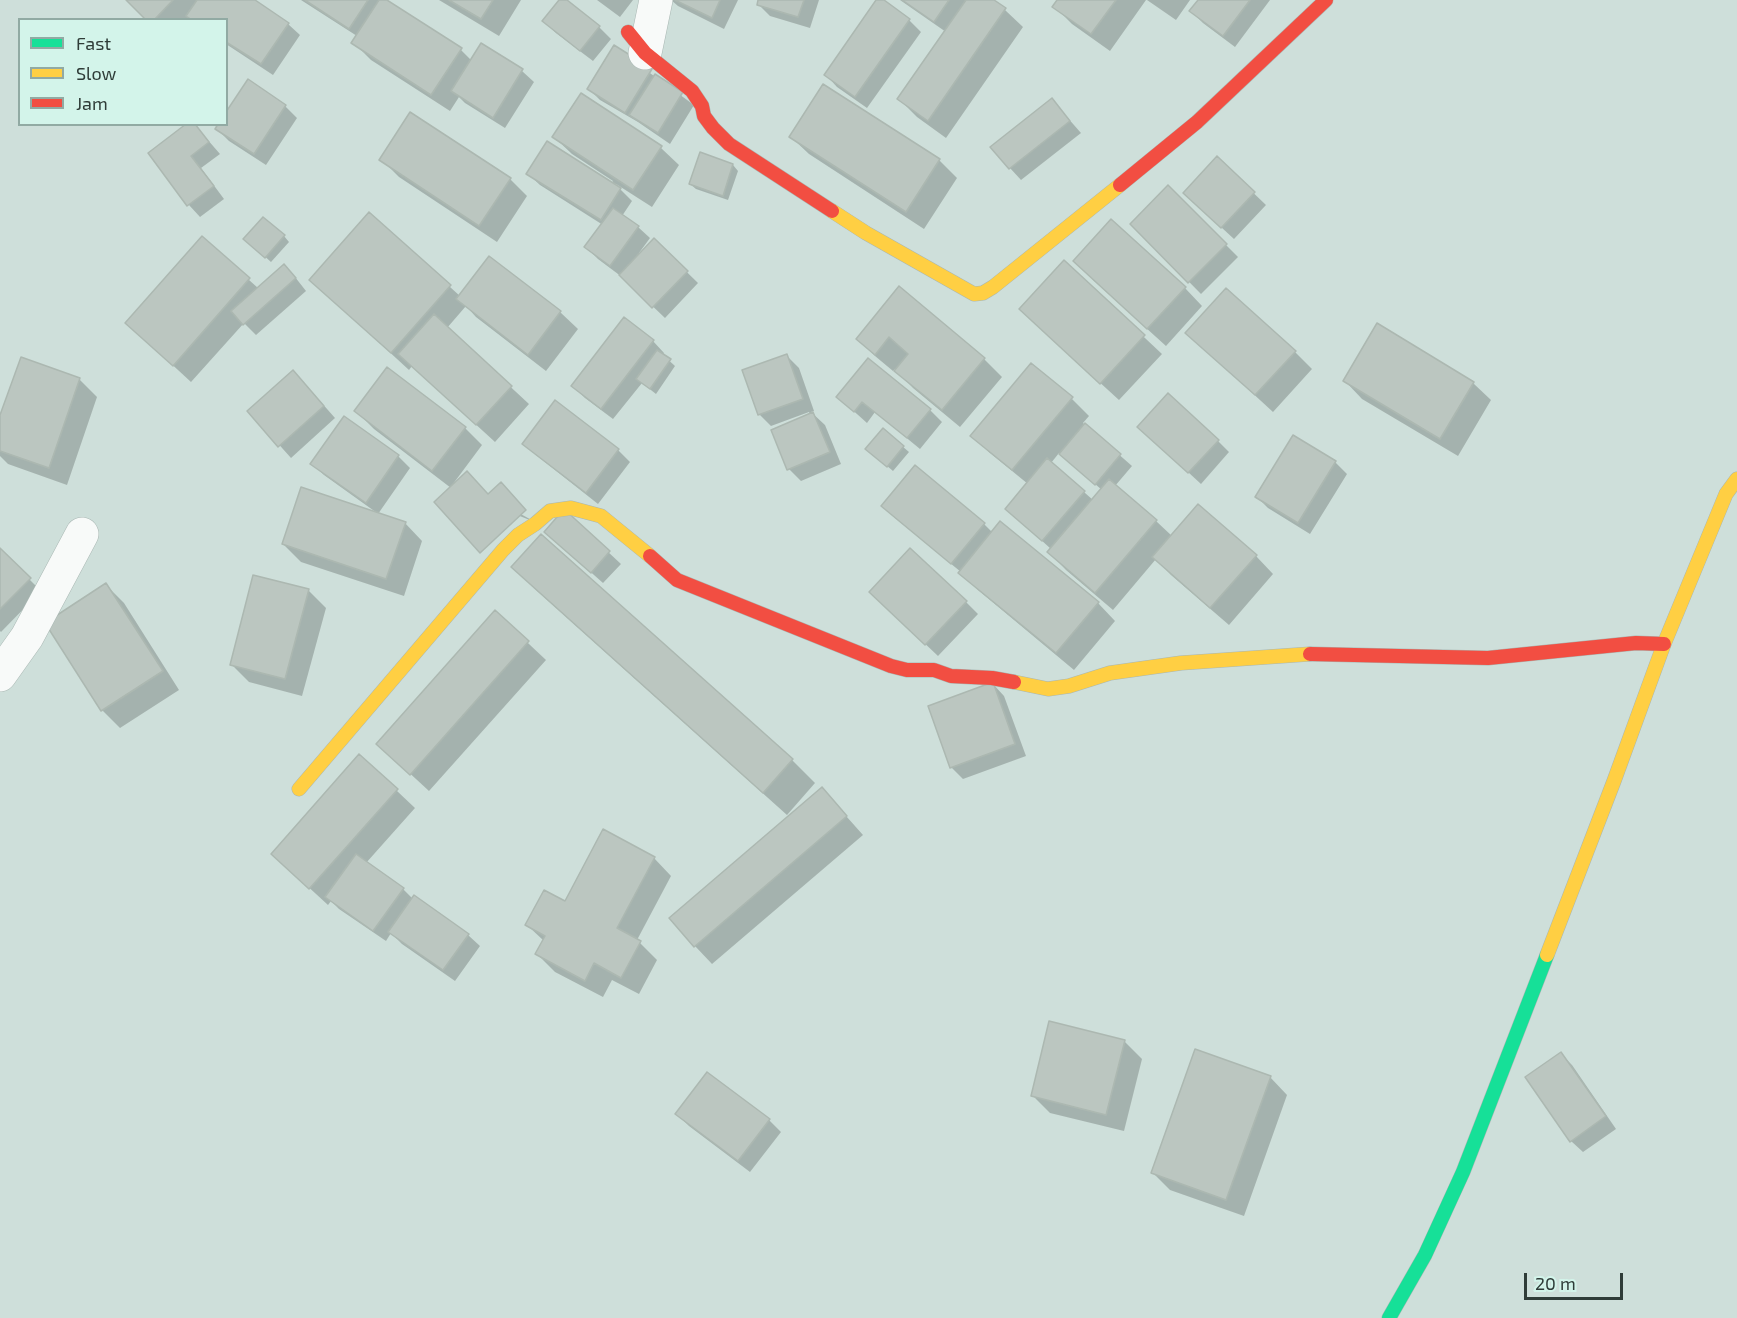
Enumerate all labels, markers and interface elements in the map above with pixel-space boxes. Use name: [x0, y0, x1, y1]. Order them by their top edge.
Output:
legend: [18, 18, 228, 126]
text: Fast: [76, 32, 111, 54]
text: Slow: [76, 62, 116, 84]
text: Jam: [76, 92, 108, 114]
scale bar: [1527, 1261, 1626, 1299]
text: 20 m: [1535, 1272, 1576, 1294]

